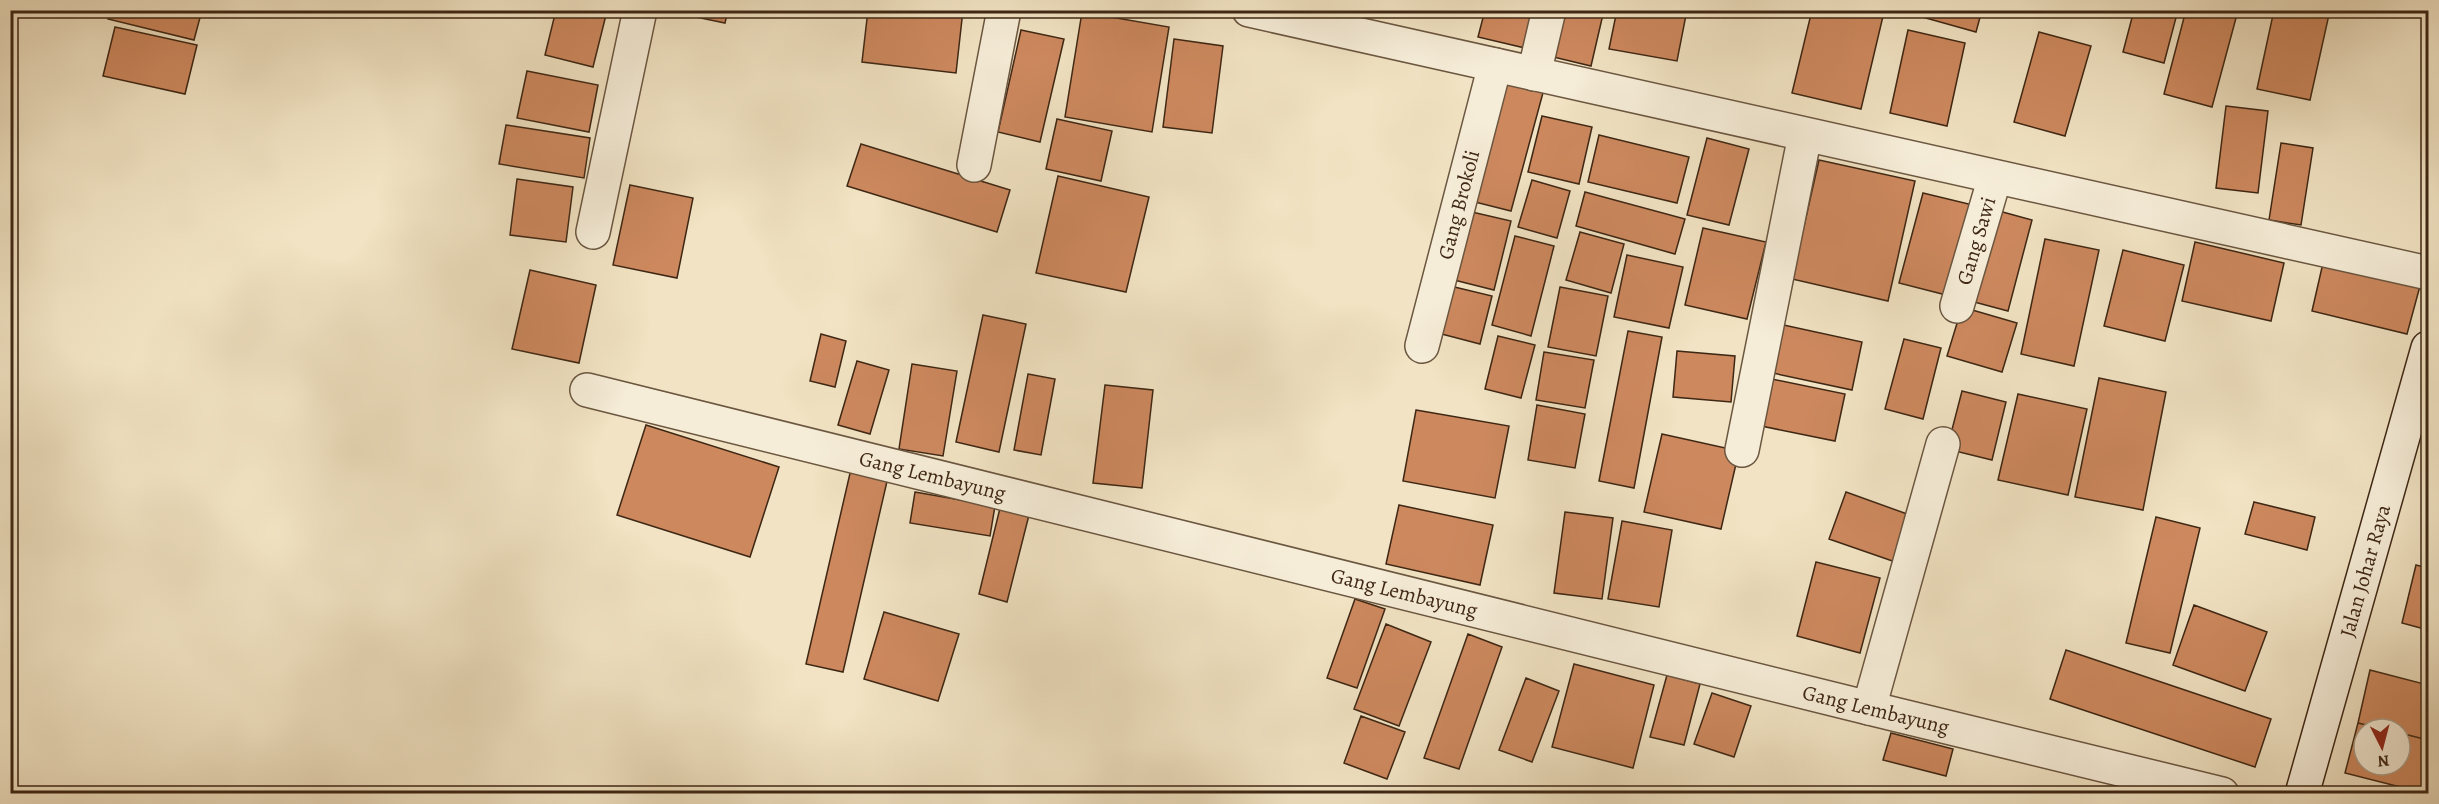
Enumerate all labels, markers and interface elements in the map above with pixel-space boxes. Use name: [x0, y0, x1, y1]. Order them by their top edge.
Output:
street label: Gang Brokoli: [1431, 147, 1486, 262]
street label: Gang Sawi: [1950, 193, 2002, 288]
street label: Gang Lembayung: [856, 444, 1009, 507]
street label: Jalan Johar Raya: [2333, 501, 2397, 640]
street label: Gang Lembayung: [1328, 561, 1481, 625]
street label: Gang Lembayung: [1800, 678, 1953, 741]
north arrow: [2352, 717, 2412, 777]
text: N: [2376, 749, 2390, 773]

